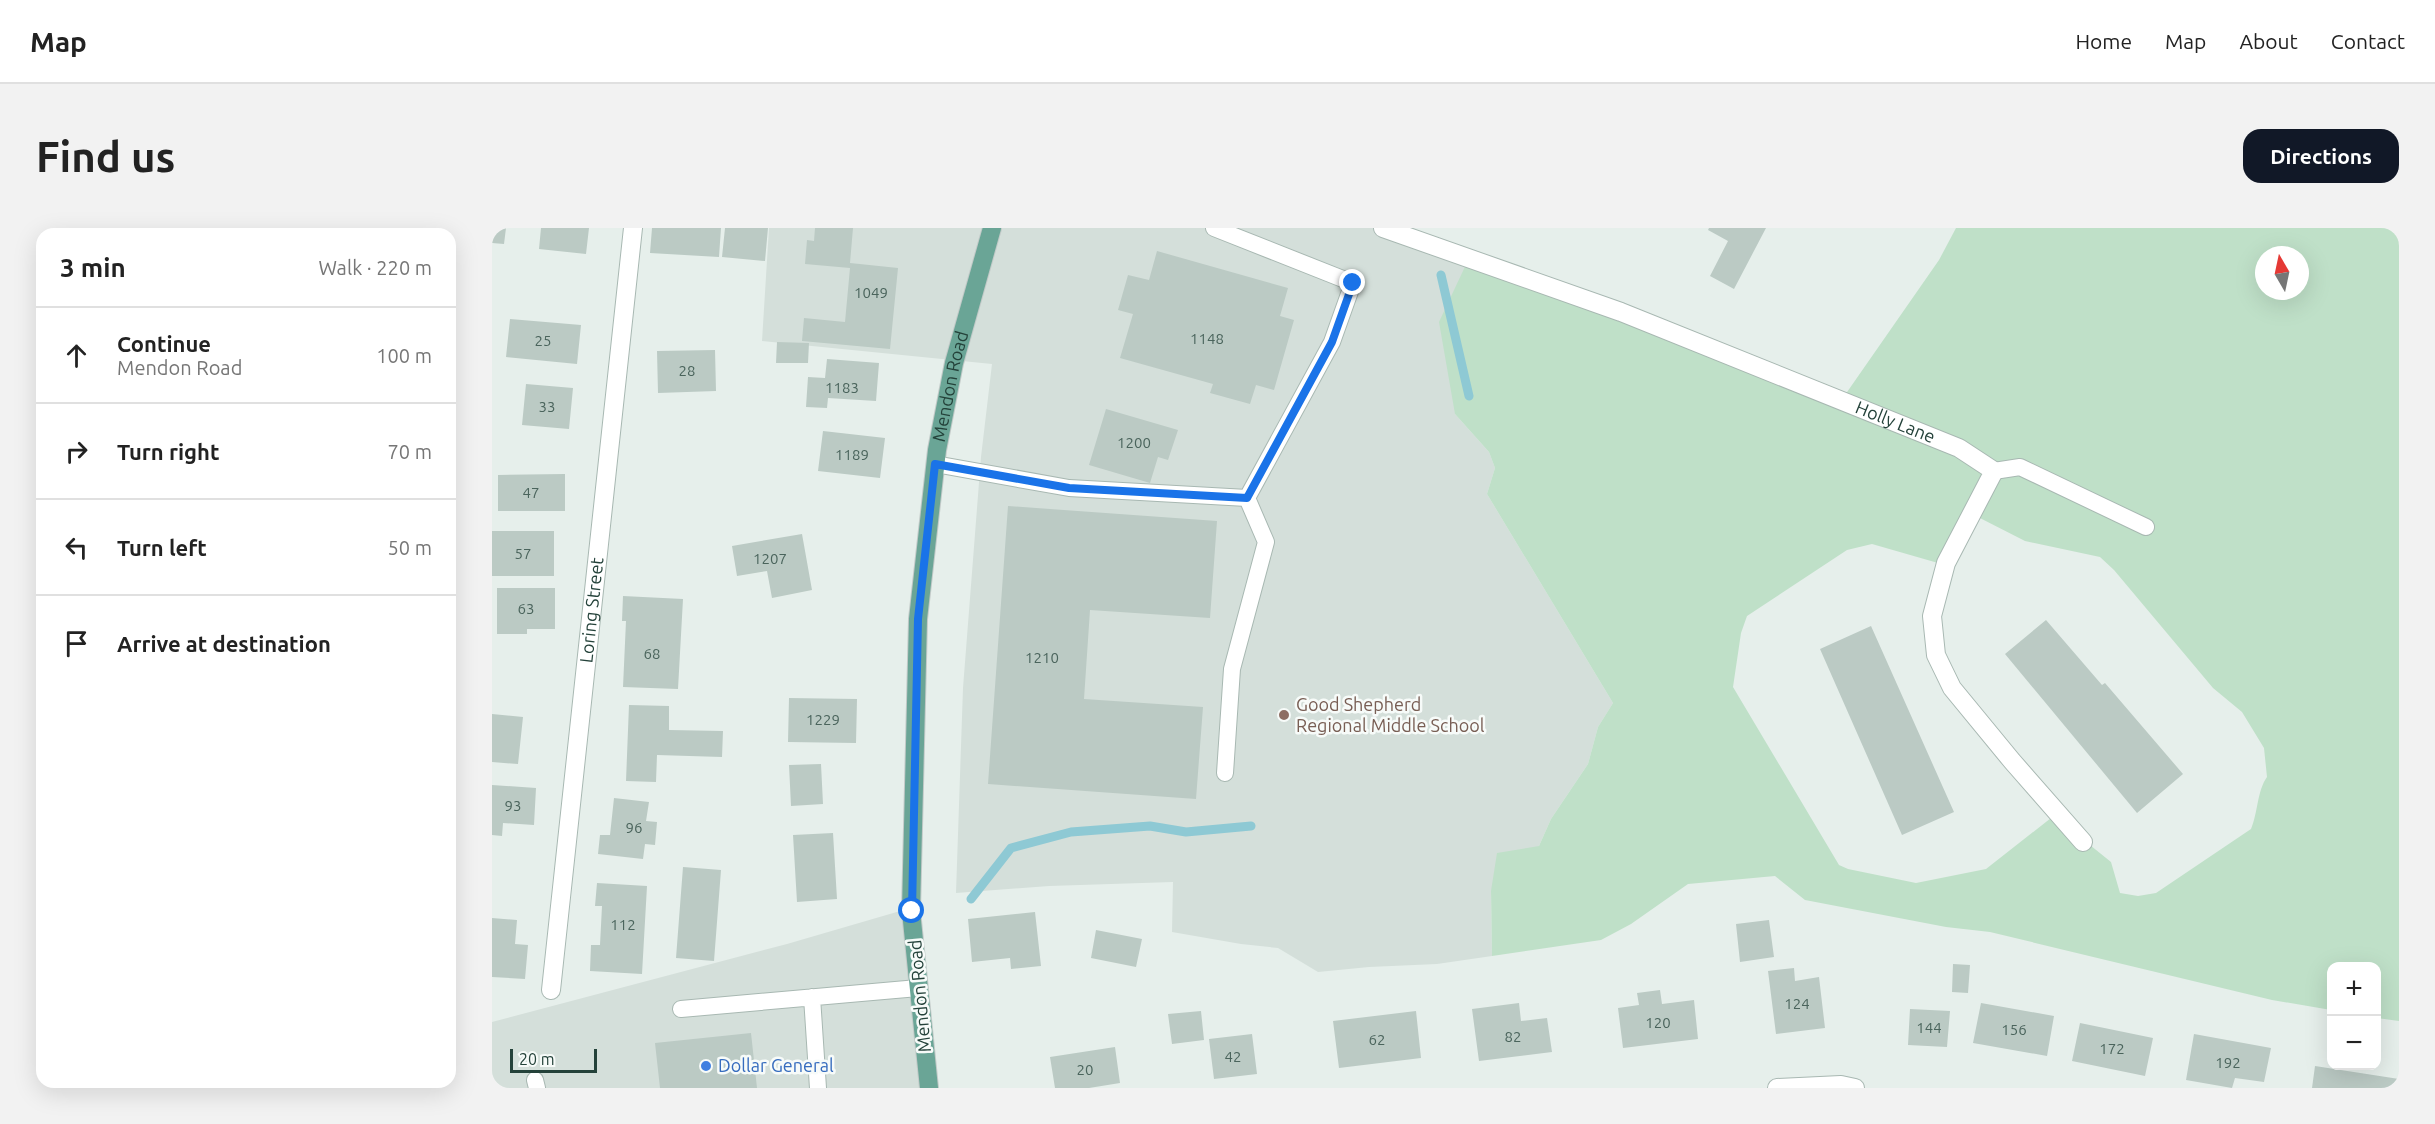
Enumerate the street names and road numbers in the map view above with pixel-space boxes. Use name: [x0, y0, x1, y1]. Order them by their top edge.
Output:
street label: Mendon Road: [928, 329, 972, 443]
street label: Holly Lane: [1853, 396, 1938, 446]
street label: Loring Street: [575, 556, 606, 664]
street label: Mendon Road: [904, 939, 934, 1053]

